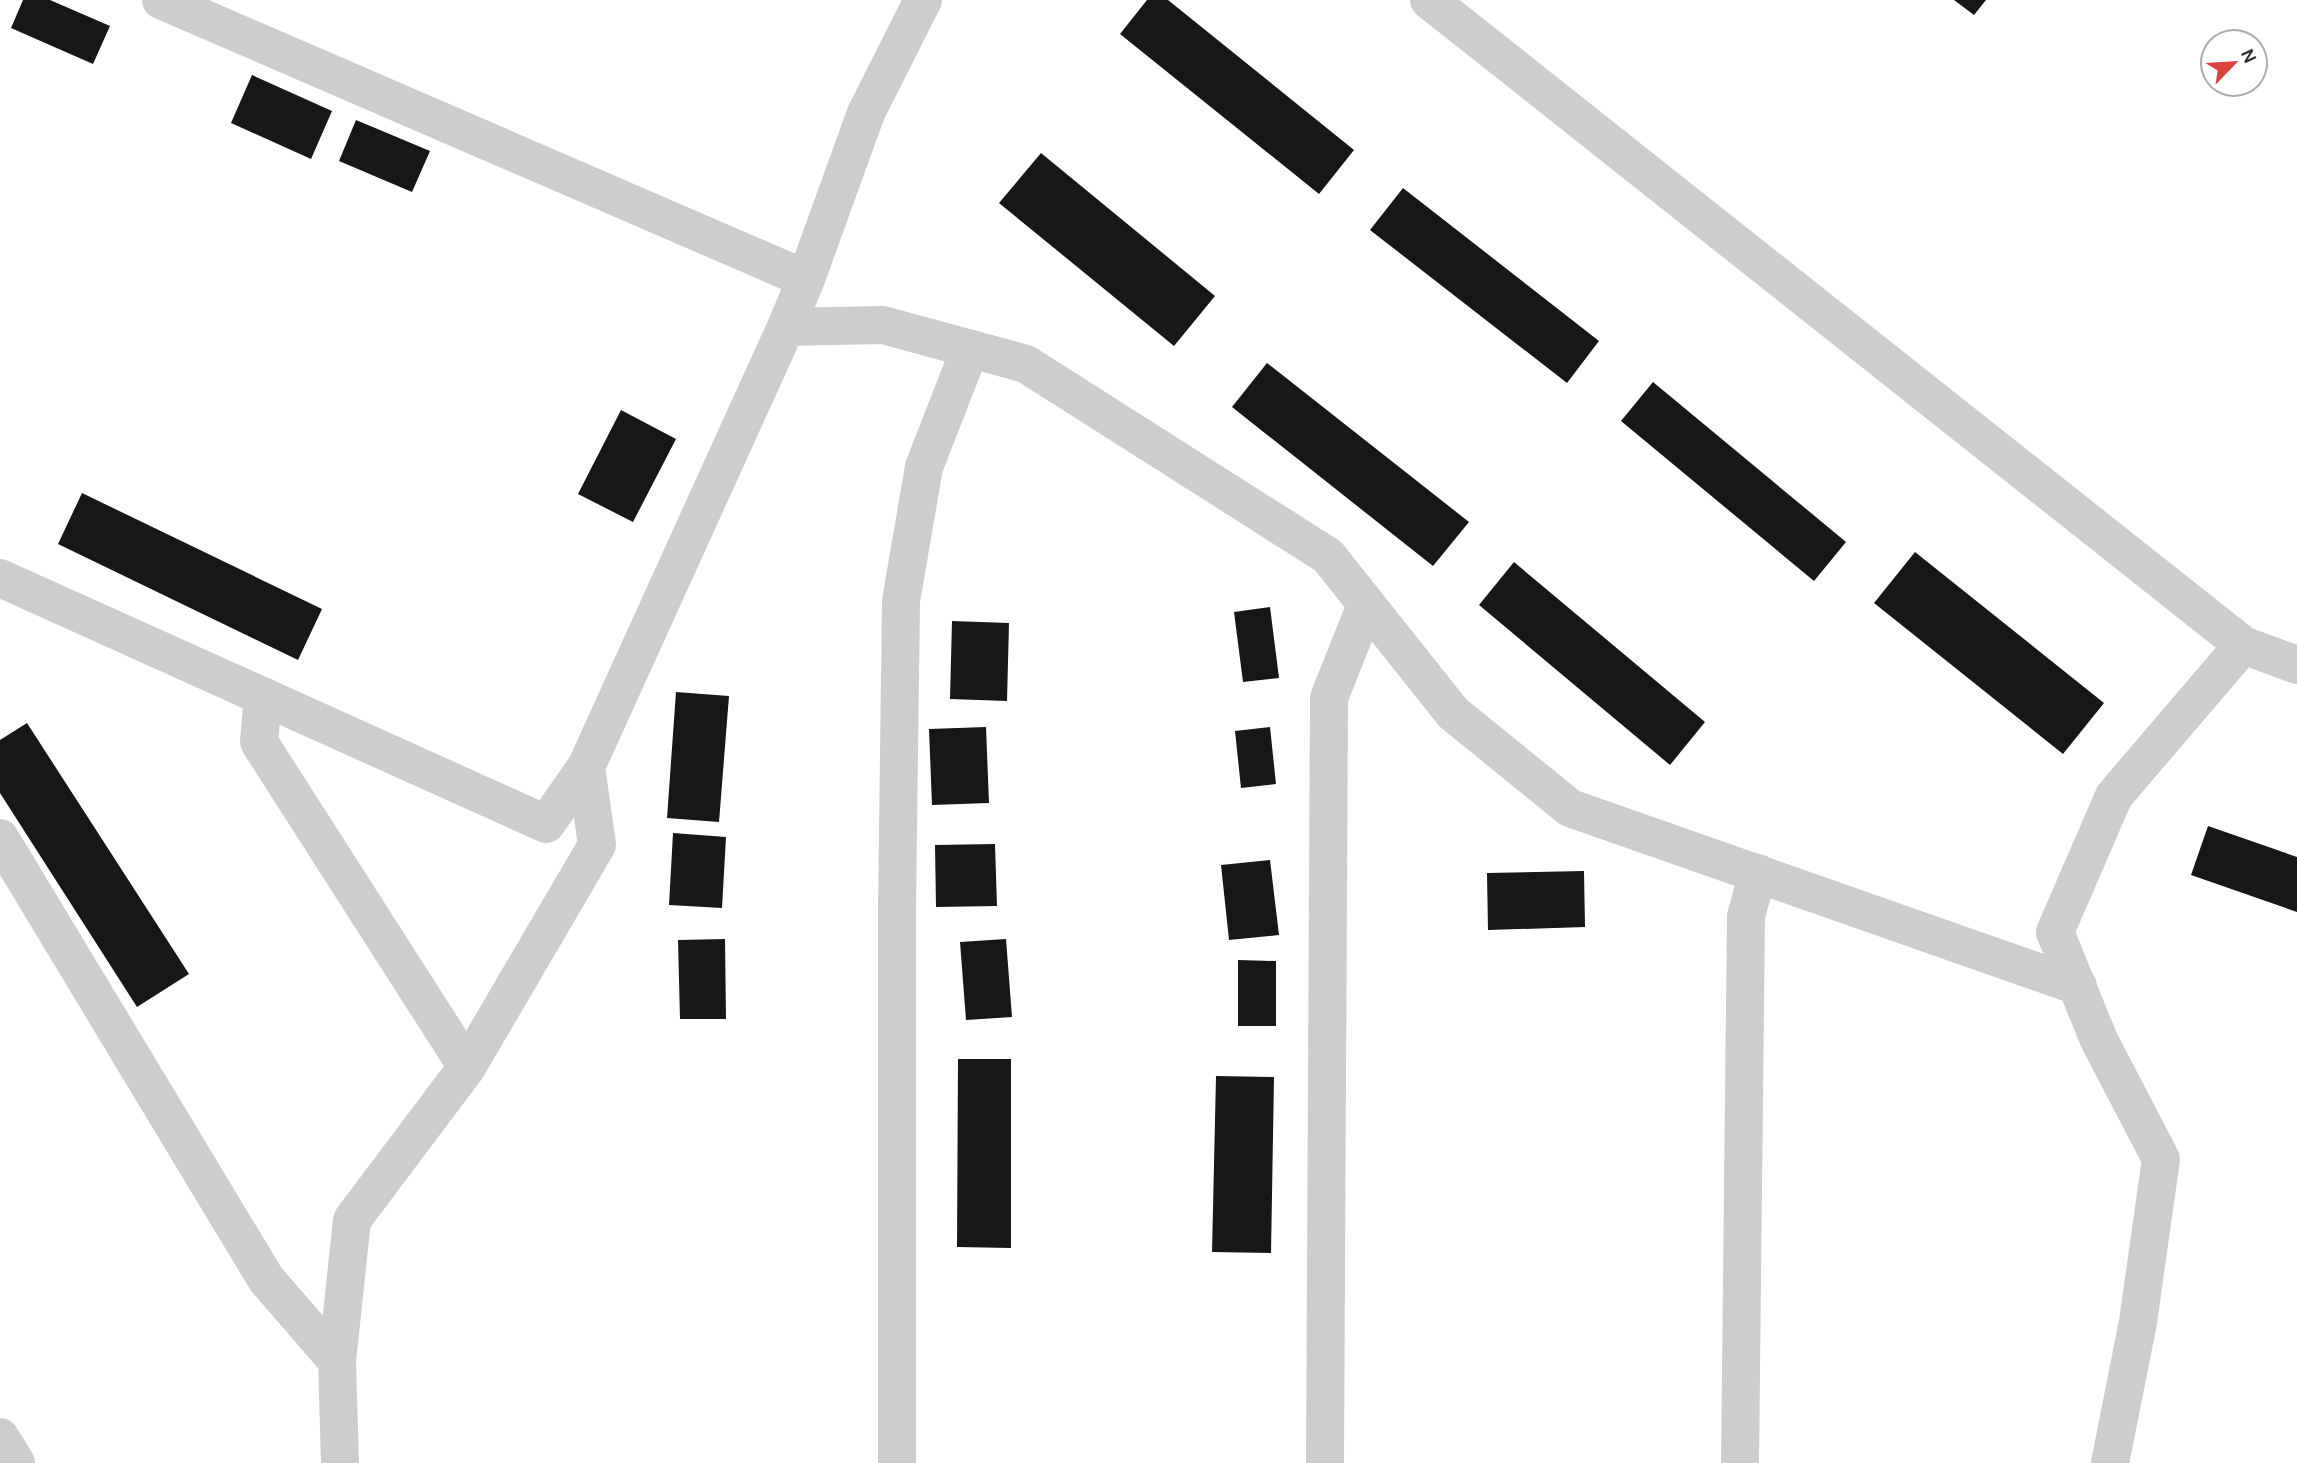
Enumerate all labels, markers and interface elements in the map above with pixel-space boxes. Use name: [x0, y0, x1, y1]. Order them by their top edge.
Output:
north arrow: [2199, 28, 2269, 98]
text: N: [2236, 45, 2261, 67]

